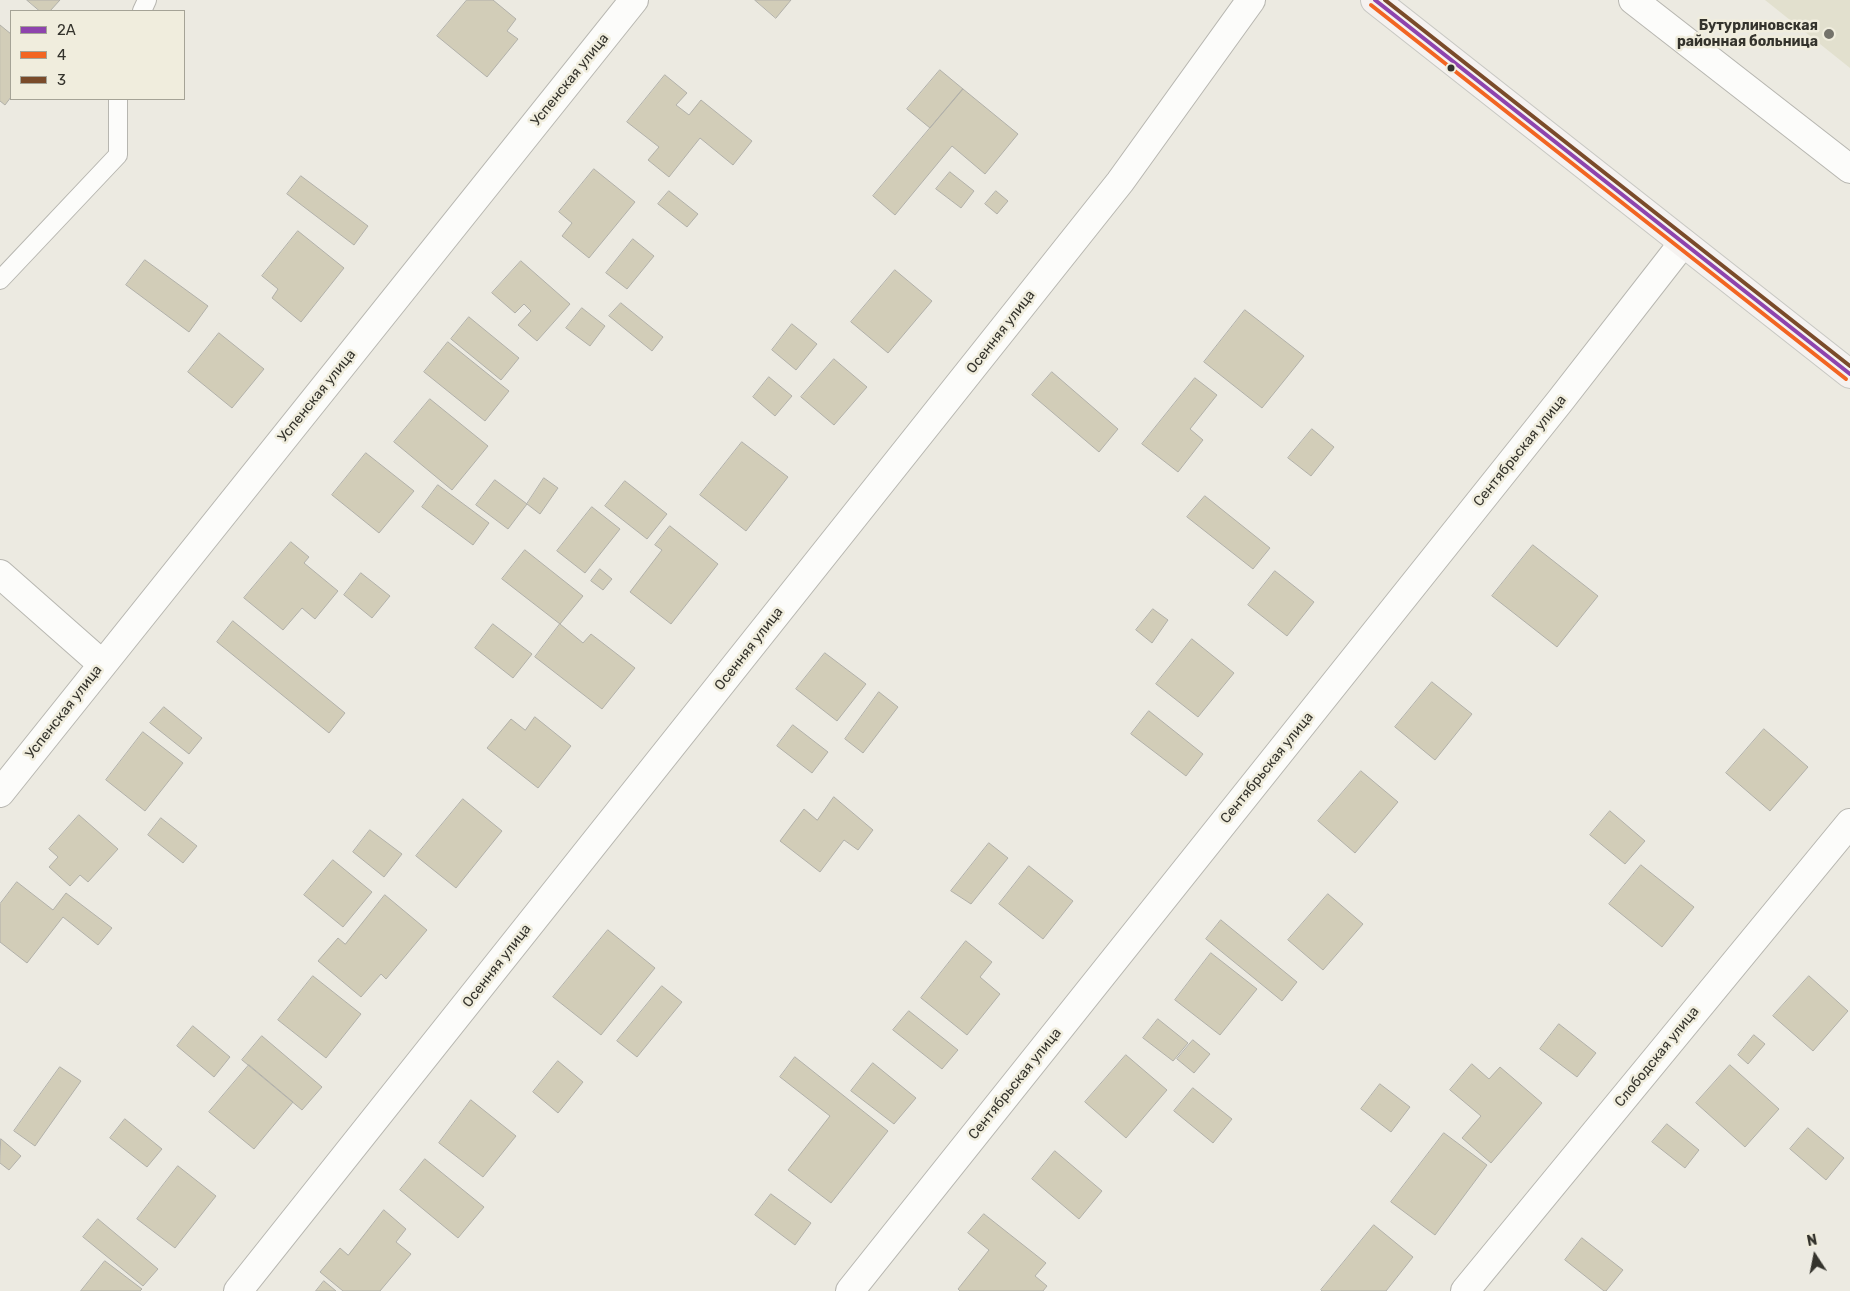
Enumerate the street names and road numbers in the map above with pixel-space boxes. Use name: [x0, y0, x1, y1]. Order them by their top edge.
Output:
street label: Успенская улица: [528, 30, 612, 130]
street label: Осенняя улица: [963, 287, 1039, 377]
street label: Успенская улица: [275, 346, 359, 446]
street label: Сентябрьская улица: [1470, 392, 1570, 510]
street label: Осенняя улица: [711, 604, 787, 694]
street label: Успенская улица: [22, 662, 106, 762]
street label: Сентябрьская улица: [1217, 709, 1317, 827]
street label: Осенняя улица: [459, 921, 535, 1011]
street label: Слободская улица: [1611, 1003, 1703, 1111]
street label: Сентябрьская улица: [965, 1025, 1065, 1143]

